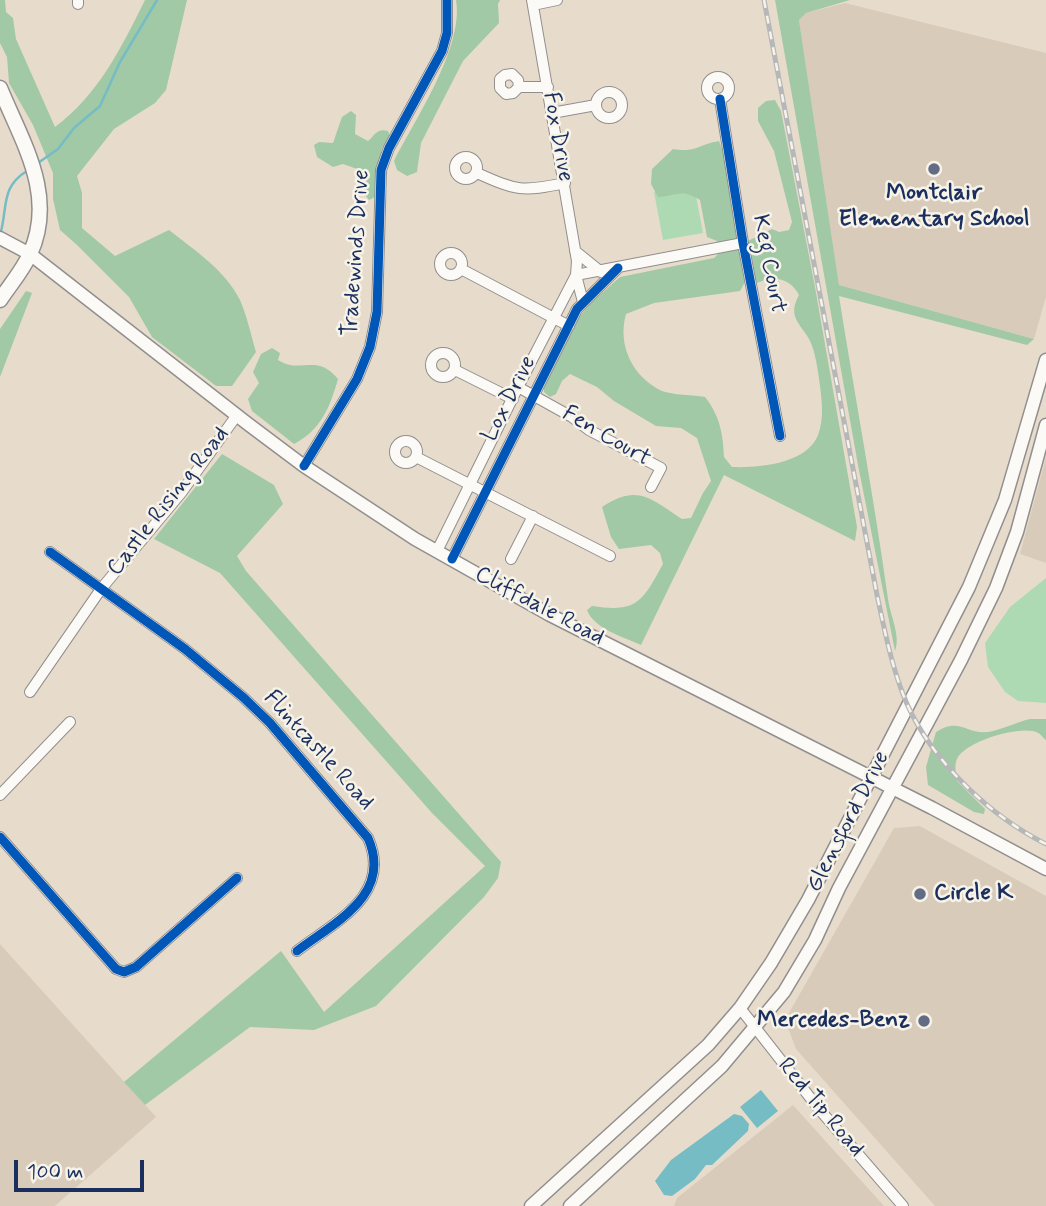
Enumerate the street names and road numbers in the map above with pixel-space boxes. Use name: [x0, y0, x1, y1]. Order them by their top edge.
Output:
street label: Fox Drive: [536, 90, 578, 184]
street label: Tradewinds Drive: [337, 169, 377, 337]
street label: Keg Court: [745, 212, 791, 316]
street label: Lox Drive: [477, 352, 543, 446]
street label: Fen Court: [557, 401, 655, 473]
street label: Castle Rising Road: [102, 422, 236, 582]
street label: Cliffdale Road: [470, 561, 608, 653]
street label: Flintcastle Road: [257, 685, 379, 817]
street label: Glensford Drive: [802, 747, 896, 897]
street label: Red Tip Road: [771, 1053, 869, 1163]

